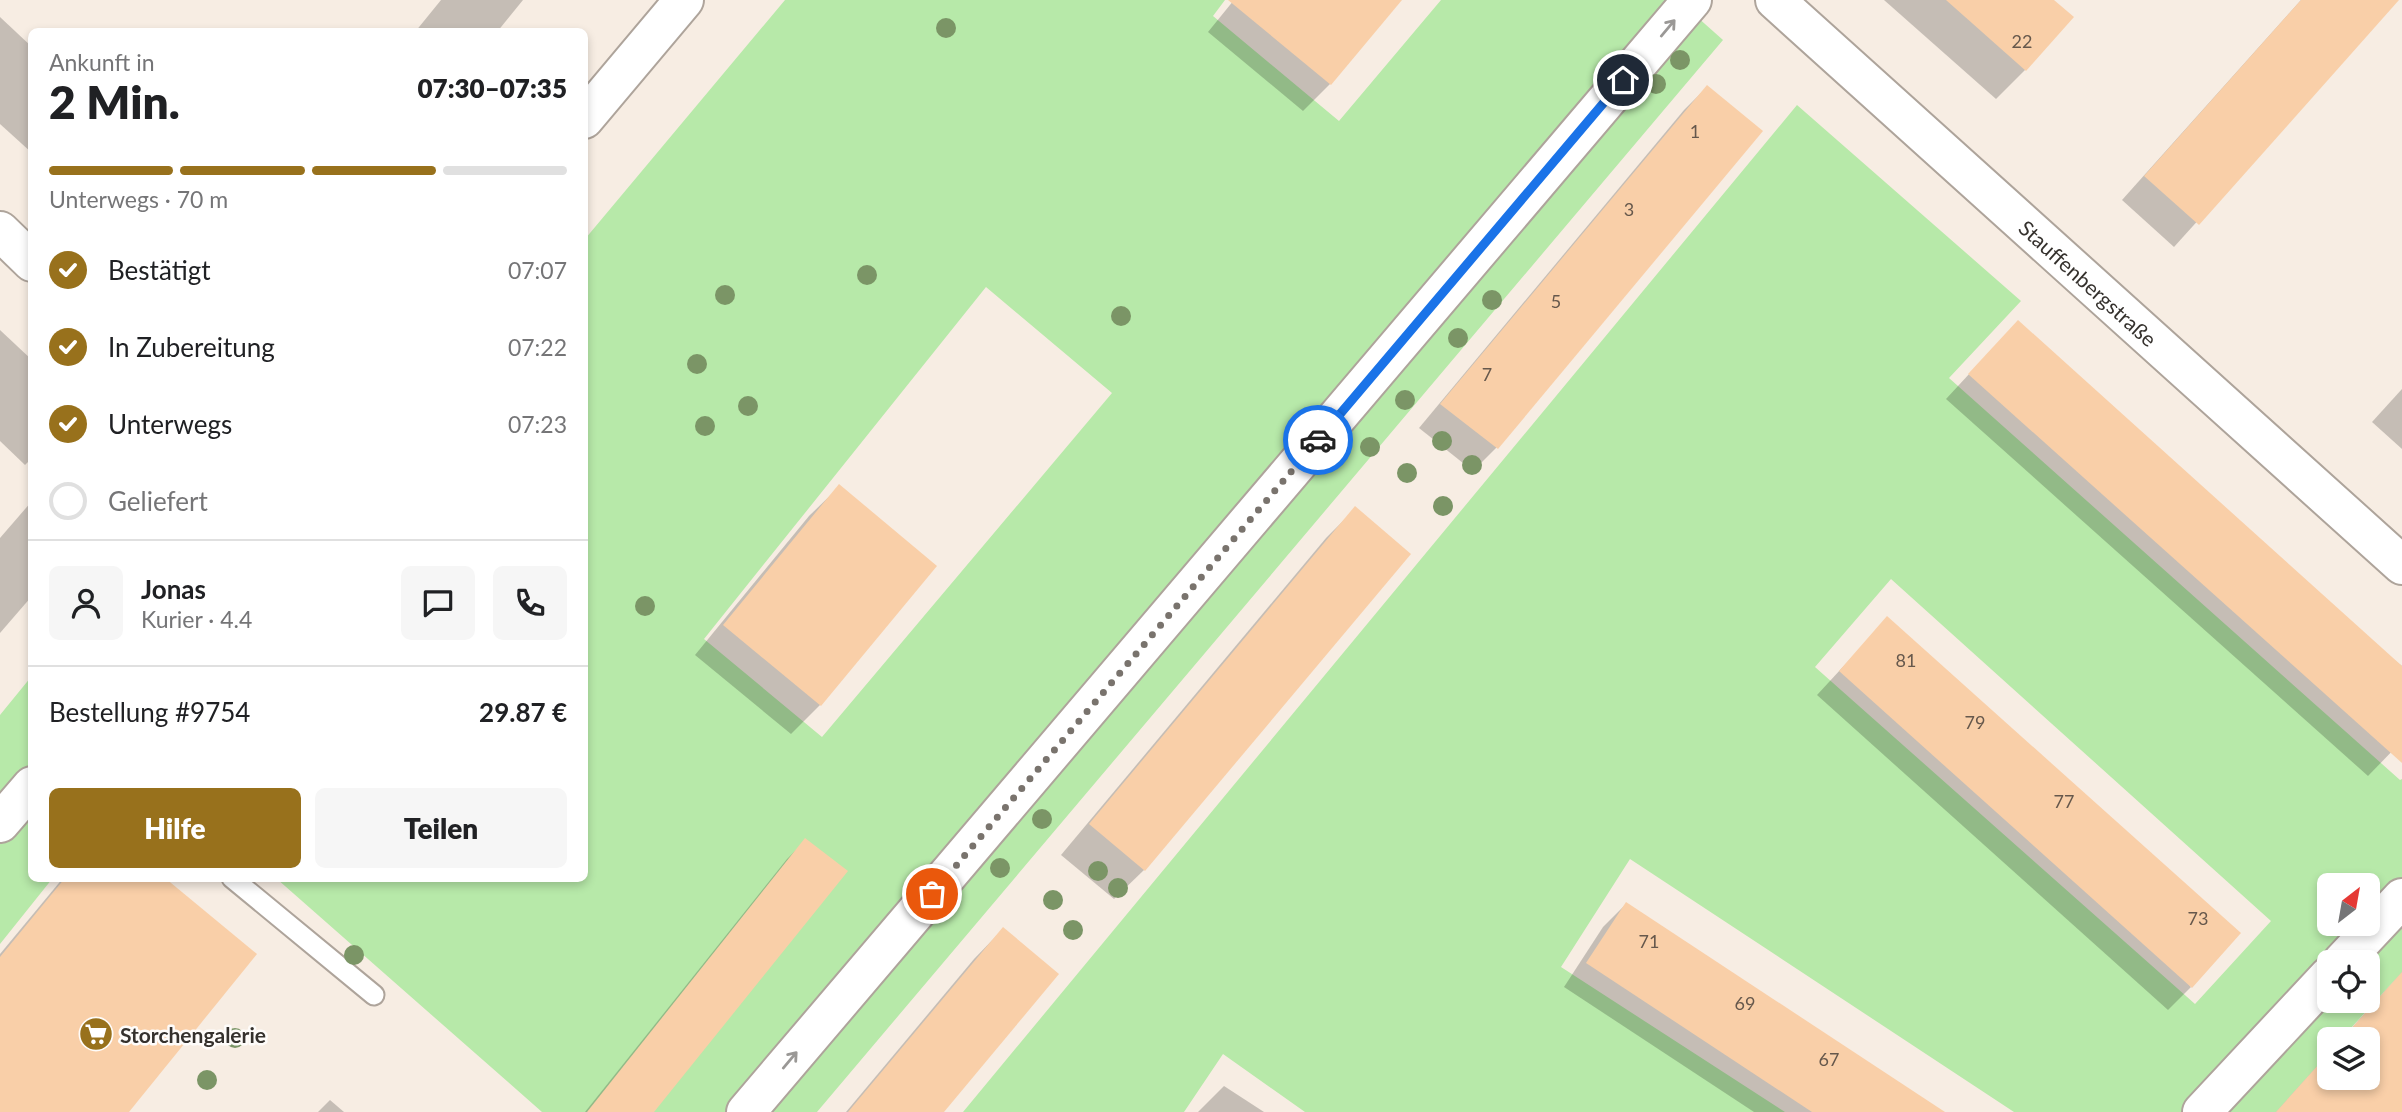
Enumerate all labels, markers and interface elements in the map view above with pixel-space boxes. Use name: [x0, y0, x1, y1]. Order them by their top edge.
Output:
one-way arrow: [1660, 19, 1676, 37]
house number: 22: [2012, 30, 2032, 52]
text: Ankunft in: [49, 48, 155, 76]
pin: [1593, 50, 1653, 110]
icon: home: [1604, 61, 1642, 99]
text: 07:30–07:35: [417, 72, 567, 104]
text: 2 Min.: [49, 74, 180, 129]
house number: 1: [1690, 120, 1700, 142]
text: Unterwegs · 70 m: [49, 185, 228, 213]
house number: 3: [1624, 198, 1634, 220]
street label: Stauffenbergstraße: [2015, 214, 2162, 351]
icon: check: [49, 251, 87, 289]
text: Bestätigt: [108, 254, 211, 286]
text: 07:07: [508, 256, 567, 284]
house number: 5: [1551, 290, 1561, 312]
icon: check: [49, 328, 87, 366]
text: In Zubereitung: [108, 331, 275, 363]
text: 07:22: [508, 333, 567, 361]
house number: 7: [1482, 363, 1492, 385]
icon: check: [49, 405, 87, 443]
courier: [1283, 405, 1353, 475]
text: Unterwegs: [108, 408, 232, 440]
text: 07:23: [508, 410, 567, 438]
icon: car: [1299, 421, 1337, 459]
text: Geliefert: [108, 485, 208, 517]
button: person: [49, 566, 123, 640]
button: chat: [401, 566, 475, 640]
button: phone: [493, 566, 567, 640]
text: Jonas: [141, 573, 206, 605]
text: Kurier · 4.4: [141, 605, 252, 633]
house number: 81: [1896, 649, 1916, 671]
text: Bestellung #9754: [49, 696, 250, 728]
text: 29.87 €: [479, 696, 567, 728]
house number: 79: [1965, 711, 1985, 733]
button: Hilfe: [49, 788, 301, 868]
button: Teilen: [315, 788, 567, 868]
house number: 77: [2054, 790, 2074, 812]
pin: [902, 864, 962, 924]
north arrow: [2317, 873, 2380, 936]
map controls: [2317, 873, 2380, 1090]
icon: bag: [913, 875, 951, 913]
house number: 73: [2188, 907, 2208, 929]
house number: 71: [1639, 930, 1659, 952]
button: locate: [2317, 950, 2380, 1013]
house number: 69: [1735, 992, 1755, 1014]
supermarket icon: Storchengalerie: [77, 1015, 115, 1053]
place label: Storchengalerie: [120, 1022, 266, 1047]
button: layers: [2317, 1027, 2380, 1090]
house number: 67: [1819, 1048, 1839, 1070]
one-way arrow: [782, 1051, 798, 1069]

